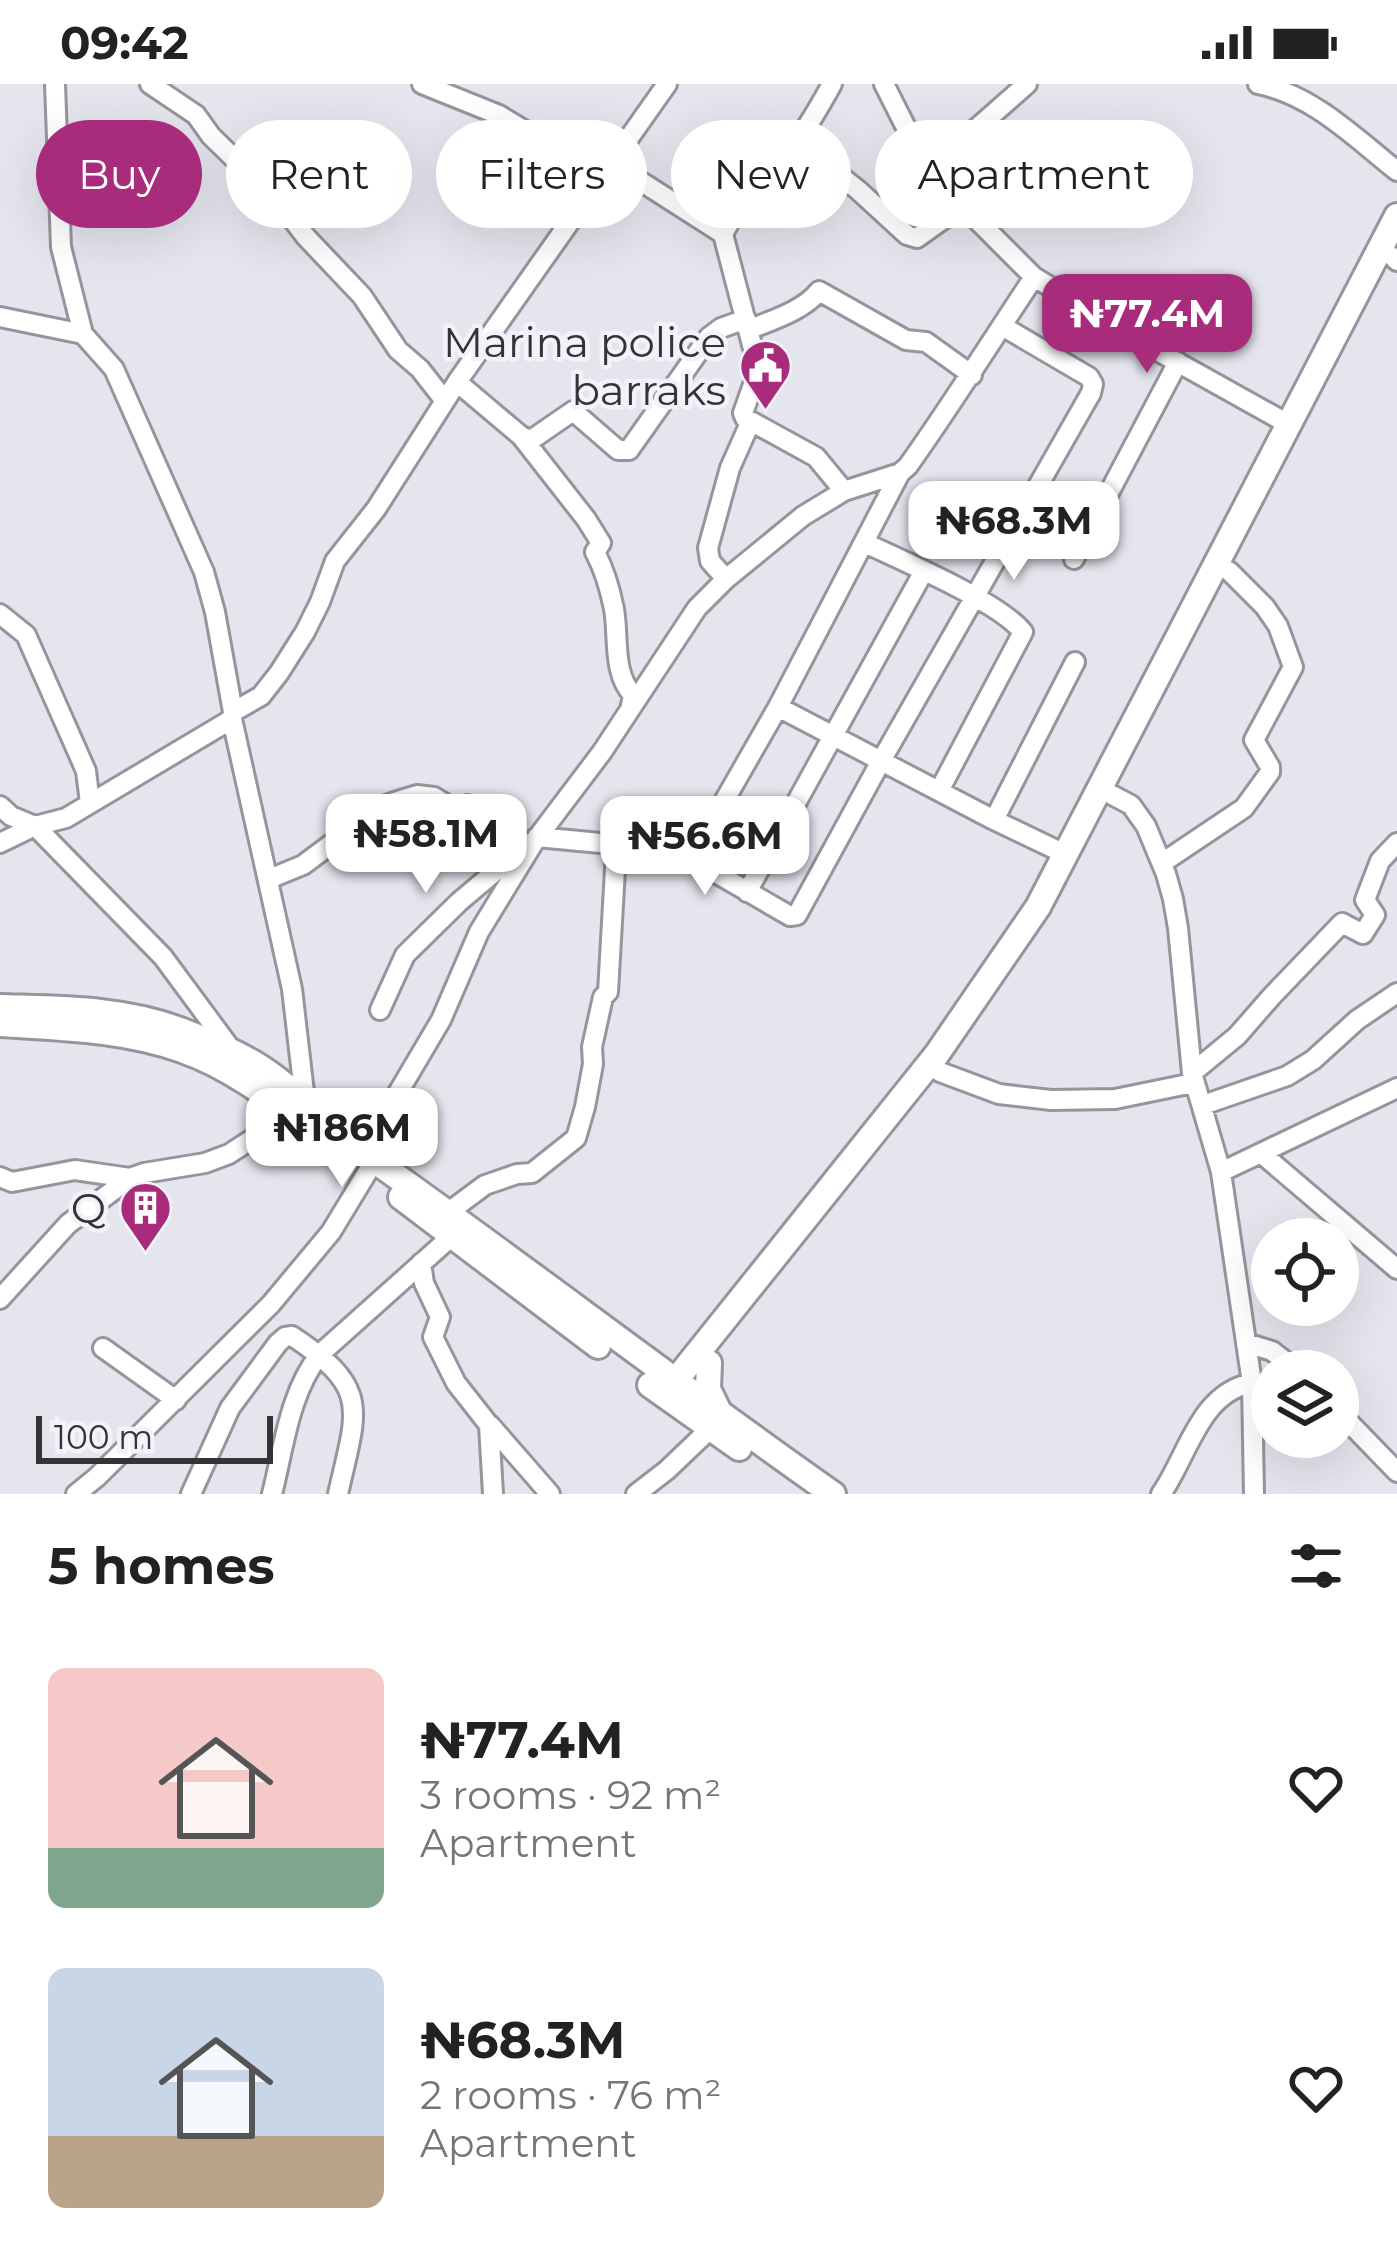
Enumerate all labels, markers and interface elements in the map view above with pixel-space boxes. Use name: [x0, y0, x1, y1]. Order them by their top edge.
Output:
text: 09:42: [60, 15, 189, 70]
chip: Buy: [36, 120, 202, 228]
chip: Rent: [226, 120, 412, 228]
chip: Filters: [436, 120, 647, 228]
chip: New: [671, 120, 851, 228]
chip: Apartment: [875, 120, 1193, 228]
pin: ₦77.4M: [1049, 274, 1245, 376]
text: ₦77.4M: [1069, 289, 1225, 337]
place label: Marina police barraks: [443, 316, 726, 416]
public building icon: Marina police barraks: [737, 338, 793, 412]
pin: ₦68.3M: [916, 481, 1112, 583]
text: ₦68.3M: [935, 496, 1093, 544]
pin: ₦58.1M: [328, 794, 524, 896]
pin: ₦56.6M: [607, 796, 803, 898]
text: ₦58.1M: [353, 809, 499, 857]
text: ₦56.6M: [627, 811, 783, 859]
pin: ₦186M: [258, 1088, 426, 1190]
text: ₦186M: [273, 1103, 411, 1151]
building icon: Q: [117, 1180, 173, 1254]
place label: Q: [71, 1182, 106, 1234]
map controls: [1251, 1218, 1359, 1458]
button: locate: [1251, 1218, 1359, 1326]
button: layers: [1251, 1350, 1359, 1458]
scale bar: [36, 1410, 273, 1463]
text: 100 m: [54, 1417, 153, 1457]
icon: filters: [1283, 1533, 1349, 1599]
text: 5 homes: [48, 1535, 275, 1597]
text: ₦77.4M: [420, 1709, 624, 1771]
icon: home: [144, 1716, 288, 1860]
icon: heart: [1283, 1755, 1349, 1821]
text: 3 rooms · 92 m²: [420, 1771, 721, 1819]
text: Apartment: [420, 1819, 636, 1867]
text: ₦68.3M: [420, 2009, 625, 2071]
icon: home: [144, 2016, 288, 2160]
icon: heart: [1283, 2055, 1349, 2121]
text: 2 rooms · 76 m²: [420, 2071, 721, 2119]
text: Apartment: [420, 2119, 636, 2167]

